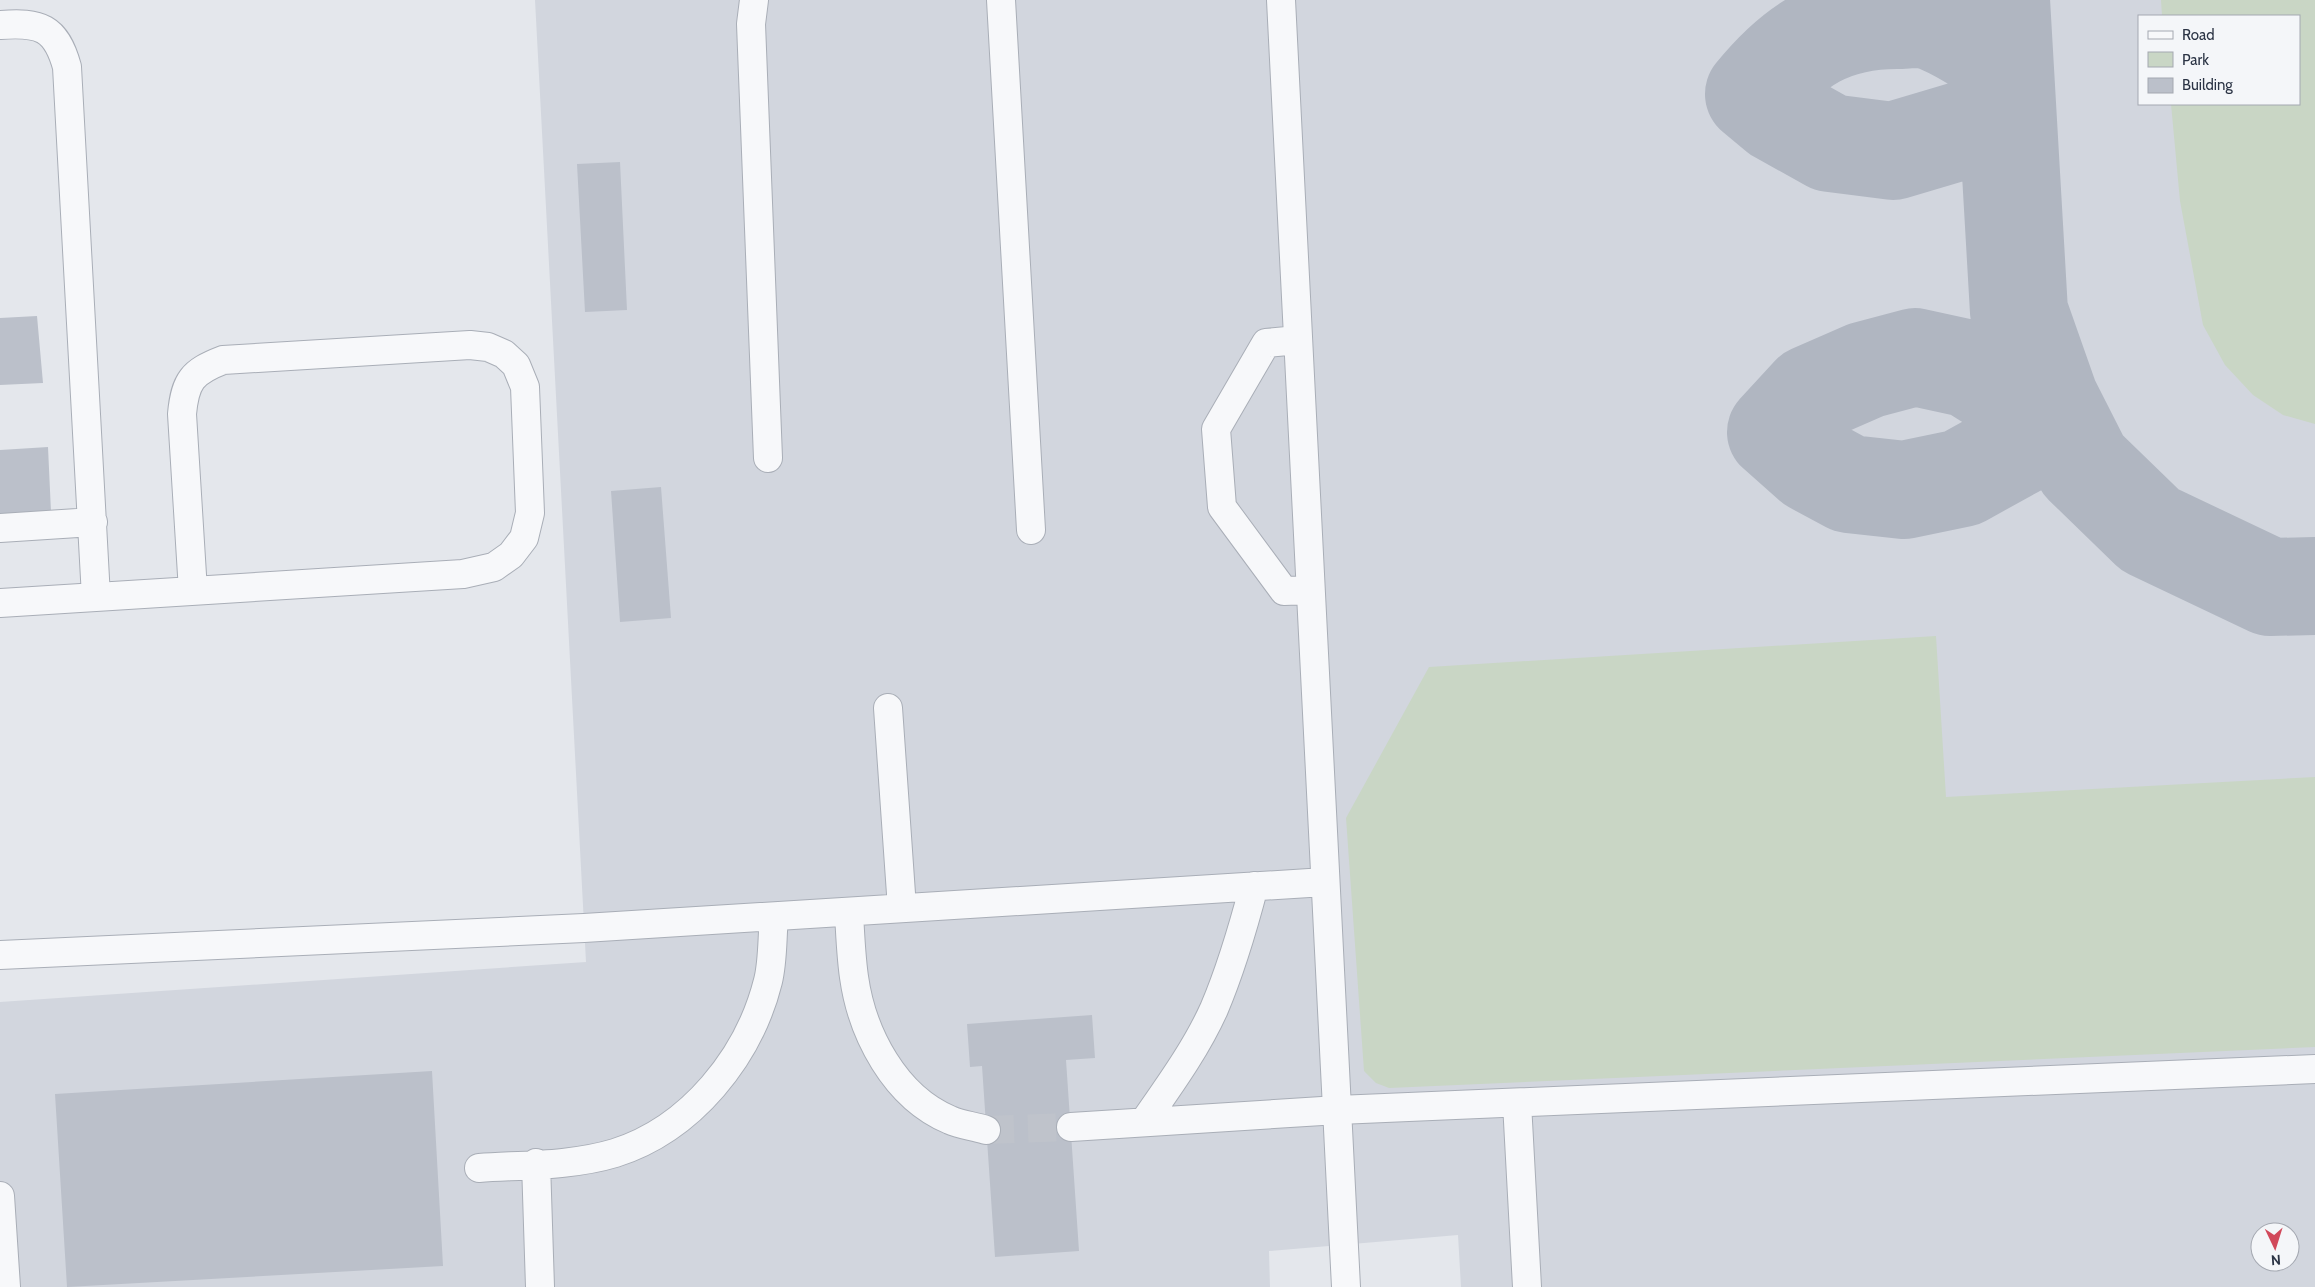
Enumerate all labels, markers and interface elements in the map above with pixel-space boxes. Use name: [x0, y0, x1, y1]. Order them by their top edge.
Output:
legend: [2138, 15, 2300, 105]
text: Road: [2182, 26, 2215, 44]
text: Park: [2182, 51, 2209, 69]
text: Building: [2182, 76, 2233, 94]
north arrow: [2250, 1222, 2300, 1272]
text: N: [2270, 1251, 2281, 1269]

